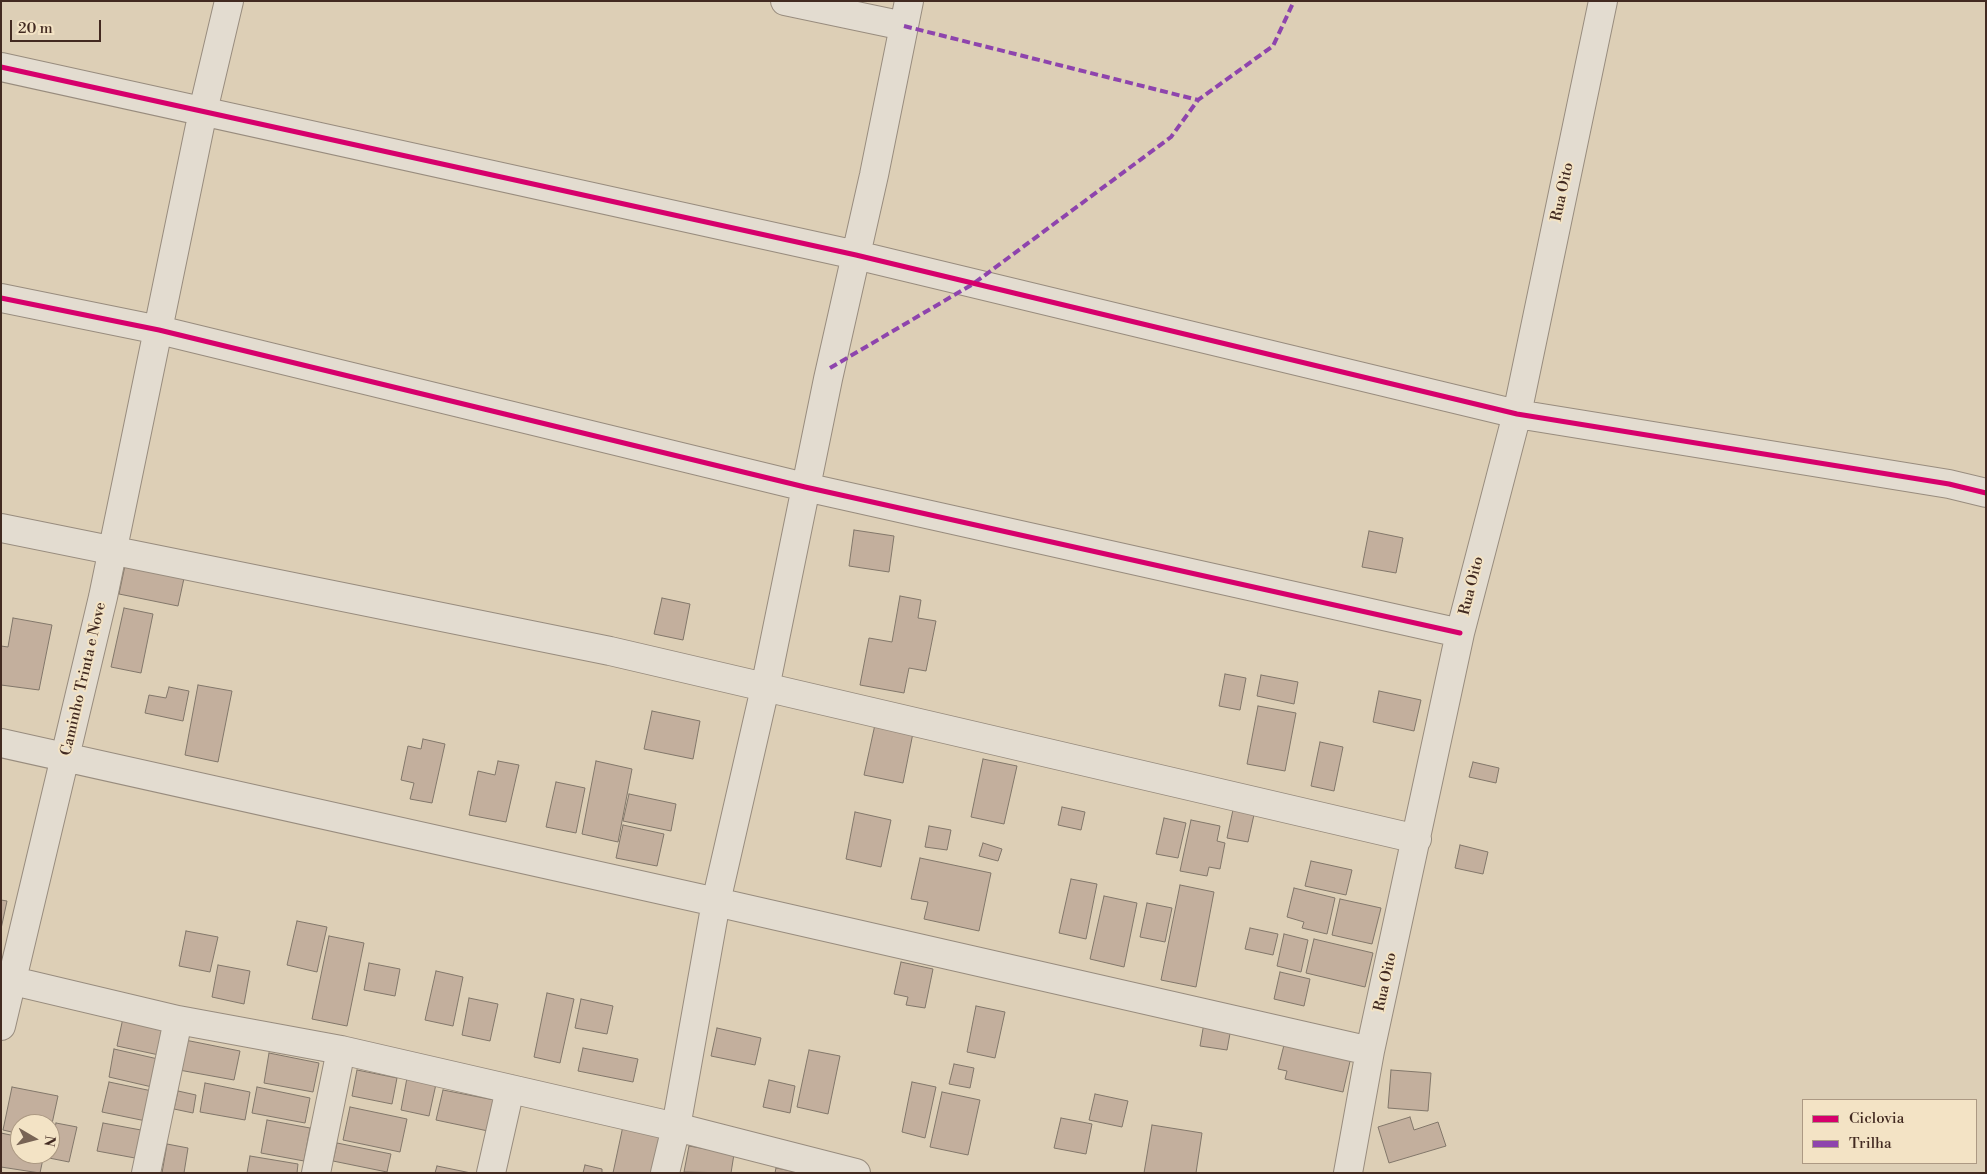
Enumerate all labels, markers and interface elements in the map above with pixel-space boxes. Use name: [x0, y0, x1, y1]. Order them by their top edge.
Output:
scale bar: [12, 10, 104, 42]
text: 20 m: [18, 19, 53, 38]
street label: Rua Oito: [1548, 161, 1578, 223]
street label: Rua Oito: [1456, 555, 1488, 617]
street label: Caminho Trinta e Nove: [58, 601, 110, 757]
street label: Rua Oito: [1371, 951, 1401, 1013]
legend: [1802, 1099, 1977, 1164]
text: Ciclovia: [1849, 1109, 1904, 1128]
north arrow: [10, 1114, 60, 1164]
text: N: [39, 1134, 59, 1148]
text: Trilha: [1849, 1134, 1892, 1153]

